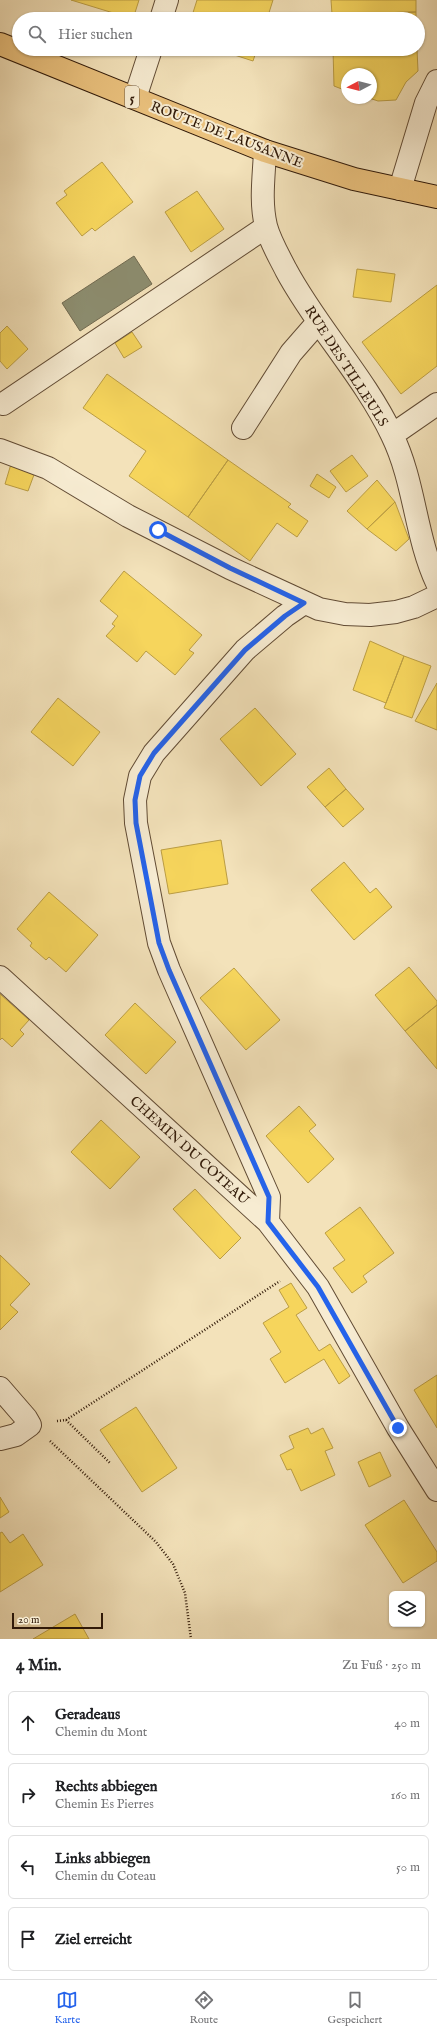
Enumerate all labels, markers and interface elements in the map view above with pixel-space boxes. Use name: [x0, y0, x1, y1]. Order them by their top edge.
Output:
search box: [12, 12, 425, 56]
icon: search: [26, 23, 48, 45]
text: Hier suchen: [58, 25, 133, 44]
north arrow: [341, 68, 377, 104]
road number: 5: [125, 86, 139, 108]
street label: ROUTE DE LAUSANNE: [148, 98, 306, 172]
street label: RUE DES TILLEULS: [300, 303, 392, 430]
route start: [149, 521, 167, 539]
street label: CHEMIN DU COTEAU: [126, 1092, 253, 1209]
route end: [389, 1419, 407, 1437]
map controls: [389, 1591, 425, 1627]
button: layers: [389, 1591, 425, 1627]
scale bar: [12, 1611, 103, 1630]
text: 20 m: [18, 1613, 39, 1627]
text: 4 Min.: [16, 1655, 61, 1676]
text: Zu Fuß · 250 m: [342, 1657, 421, 1674]
text: Geradeaus: [55, 1705, 120, 1724]
icon: ahead: [17, 1712, 39, 1734]
text: 40 m: [394, 1715, 420, 1732]
text: Chemin du Mont: [55, 1724, 147, 1741]
text: Rechts abbiegen: [55, 1777, 158, 1796]
icon: right: [17, 1784, 39, 1806]
text: 160 m: [390, 1787, 420, 1804]
text: Chemin Es Pierres: [55, 1796, 154, 1813]
text: Links abbiegen: [55, 1849, 151, 1868]
icon: left: [17, 1856, 39, 1878]
text: 50 m: [396, 1859, 420, 1876]
text: Chemin du Coteau: [55, 1868, 156, 1885]
icon: arrive: [17, 1928, 39, 1950]
text: Ziel erreicht: [55, 1930, 132, 1949]
tab: Karte: [55, 1989, 80, 2027]
tab: Route: [189, 1989, 218, 2027]
tab: Gespeichert: [327, 1989, 382, 2027]

